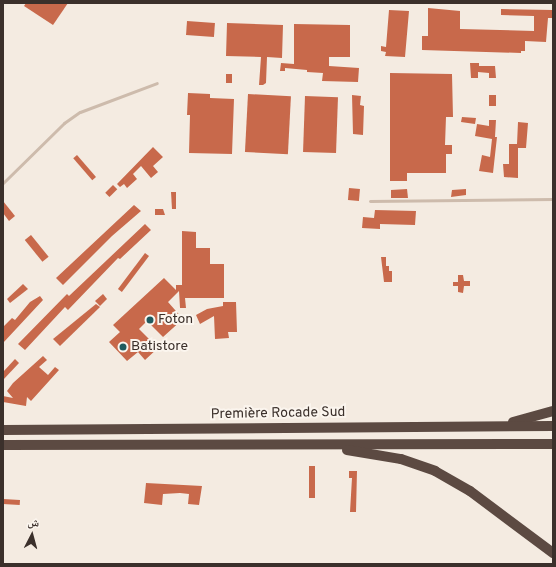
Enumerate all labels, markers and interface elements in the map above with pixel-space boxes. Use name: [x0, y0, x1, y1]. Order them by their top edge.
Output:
place label: Foton: [158, 312, 193, 328]
marker: Foton: [145, 315, 155, 325]
place label: Batistore: [131, 339, 188, 355]
marker: Batistore: [118, 342, 128, 352]
street label: Première Rocade Sud: [211, 404, 345, 424]
north arrow: [12, 515, 52, 555]
text: ش: [27, 515, 40, 531]

